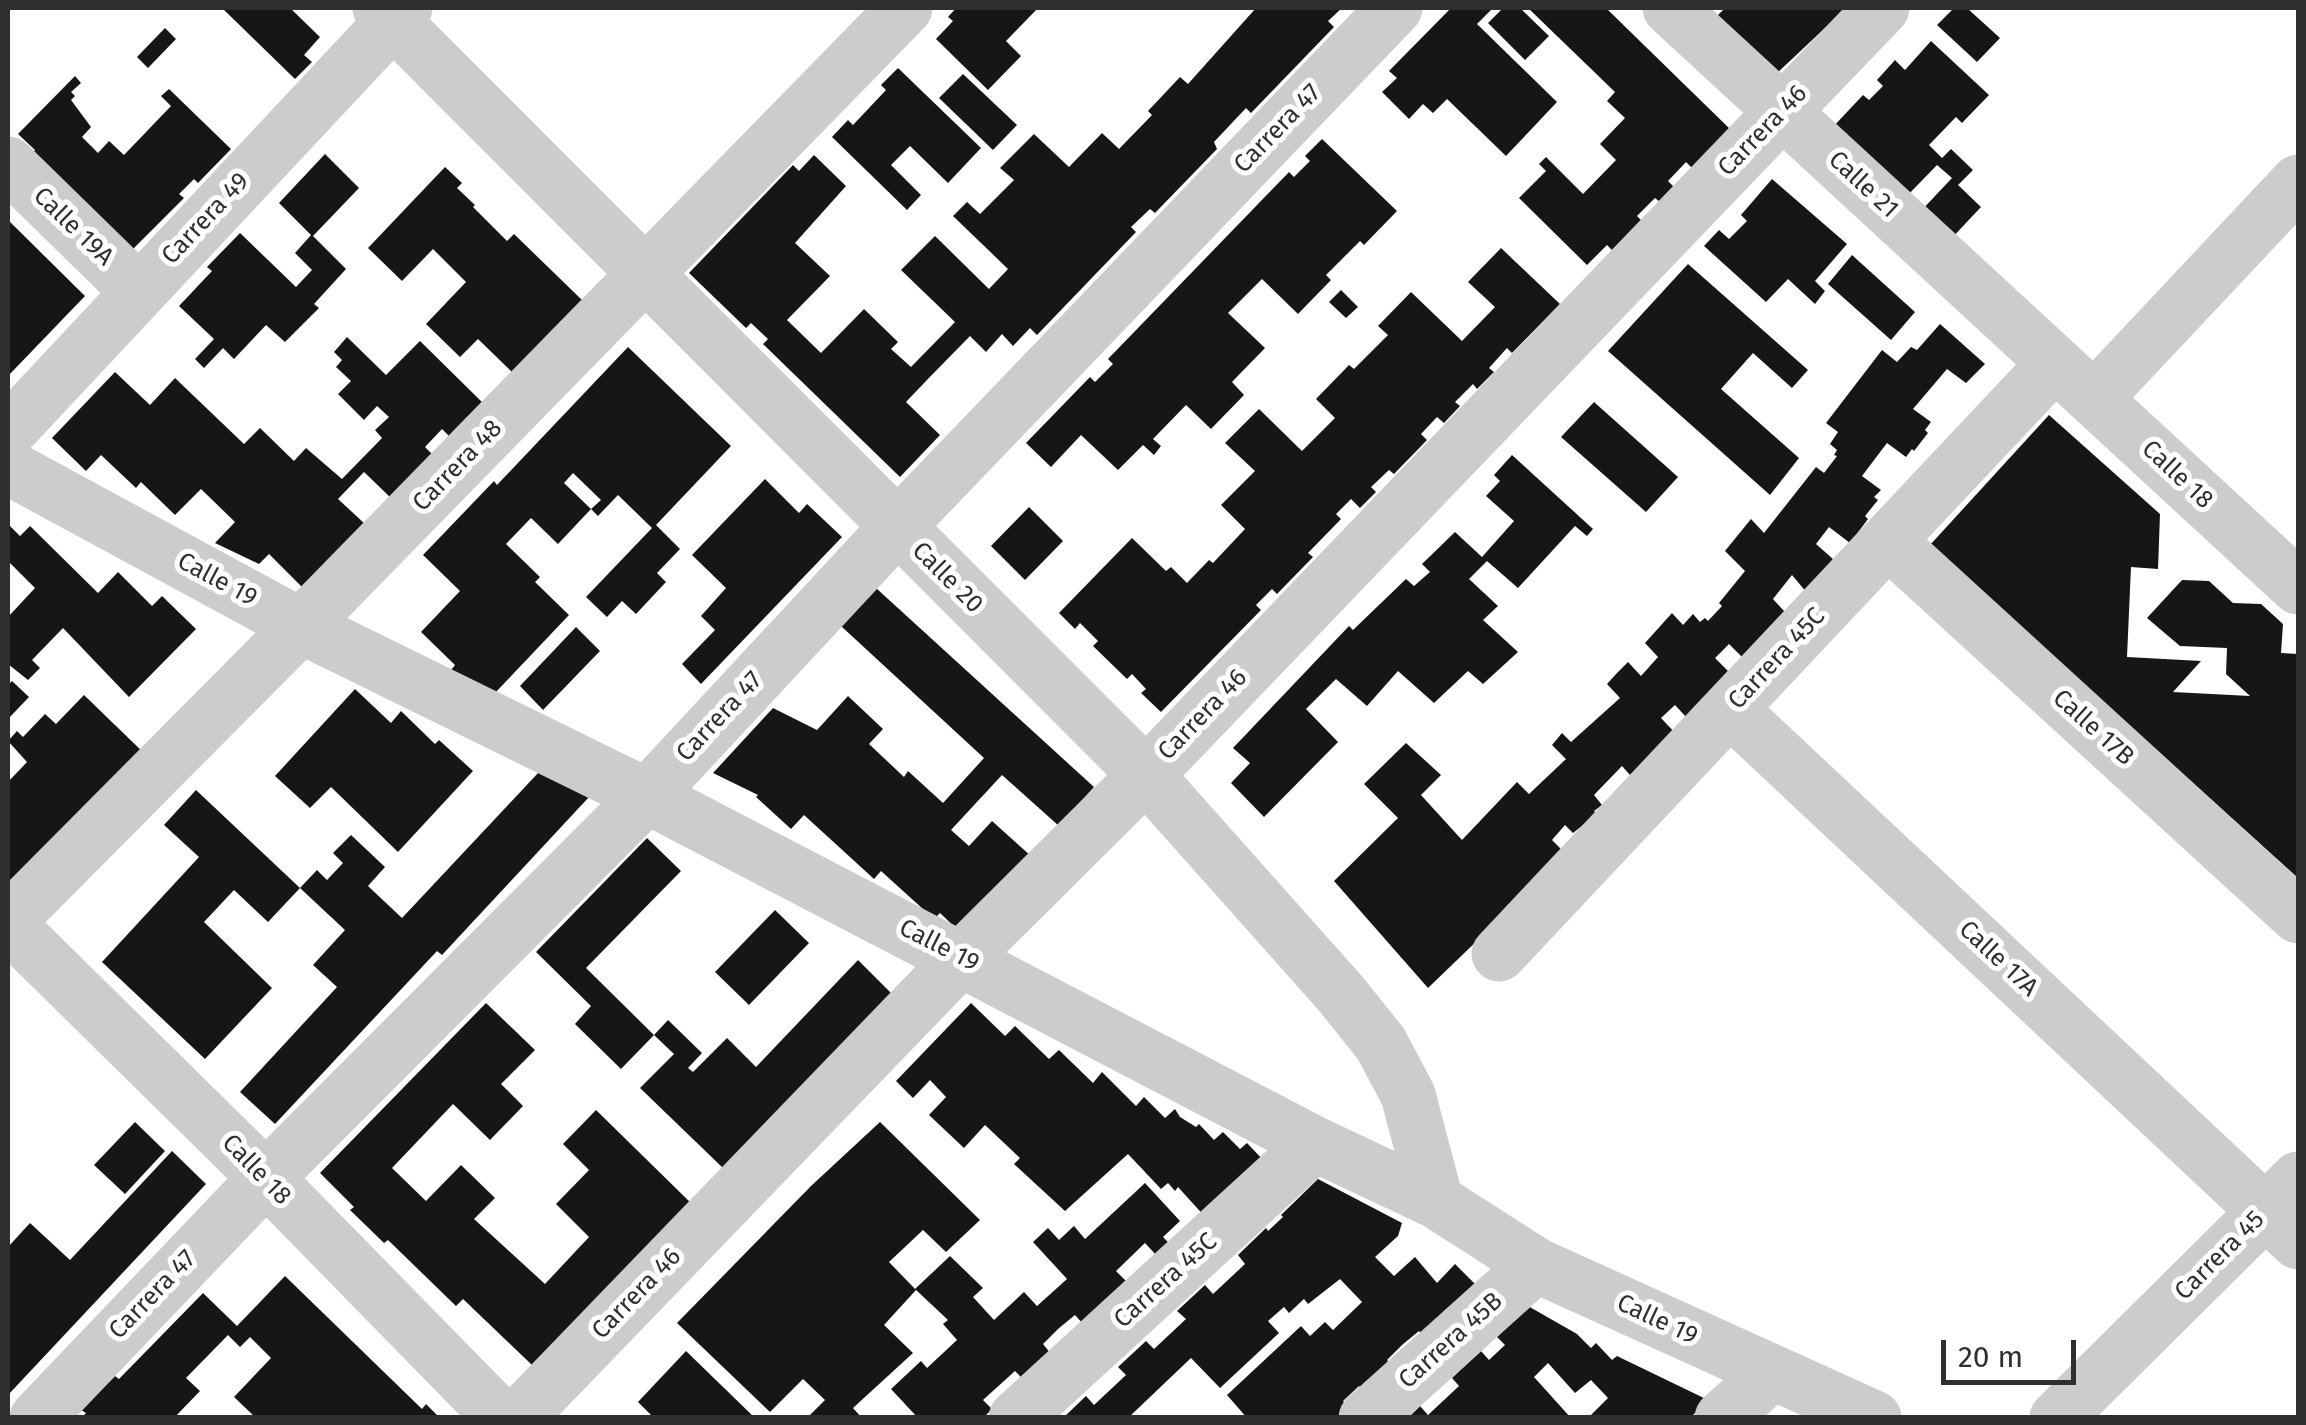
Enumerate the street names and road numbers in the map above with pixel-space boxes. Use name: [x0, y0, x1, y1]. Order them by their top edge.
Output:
street label: Carrera 47: [1228, 78, 1328, 180]
street label: Carrera 46: [1712, 79, 1814, 183]
street label: Calle 21: [1822, 145, 1904, 225]
street label: Carrera 49: [156, 167, 256, 271]
street label: Calle 19A: [27, 182, 119, 272]
street label: Carrera 48: [407, 414, 509, 518]
street label: Calle 18: [2135, 435, 2219, 515]
street label: Calle 20: [905, 536, 989, 620]
street label: Calle 19: [172, 547, 262, 613]
street label: Carrera 45C: [1722, 602, 1832, 716]
street label: Carrera 46: [1152, 663, 1254, 767]
street label: Carrera 47: [671, 666, 769, 768]
street label: Calle 17B: [2046, 684, 2140, 772]
street label: Calle 19: [894, 913, 984, 979]
street label: Calle 17A: [1952, 915, 2044, 1003]
street label: Calle 18: [215, 1128, 297, 1212]
street label: Carrera 45: [2169, 1205, 2271, 1307]
street label: Carrera 45C: [1108, 1227, 1224, 1335]
street label: Carrera 46: [586, 1242, 688, 1346]
street label: Carrera 47: [103, 1244, 203, 1346]
street label: Carrera 45B: [1393, 1287, 1509, 1395]
street label: Calle 19: [1612, 1288, 1702, 1352]

